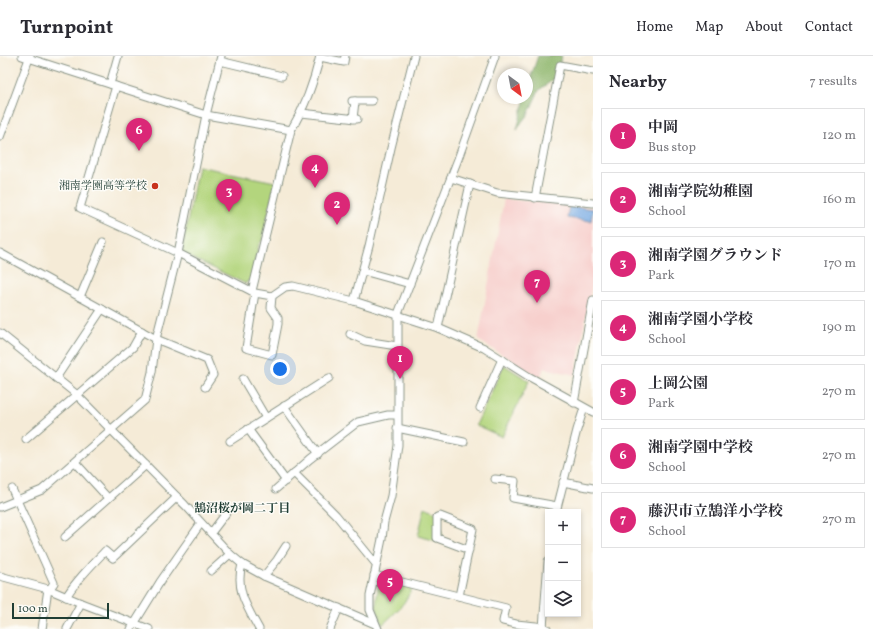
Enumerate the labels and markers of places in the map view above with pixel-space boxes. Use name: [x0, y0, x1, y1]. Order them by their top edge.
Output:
pin: 6: [126, 118, 152, 151]
pin: 4: [302, 155, 328, 188]
place label: 湘南学園高等学校: [59, 179, 147, 194]
pin: 3: [216, 179, 242, 212]
marker: 湘南学園高等学校: [150, 181, 160, 191]
pin: 2: [324, 192, 350, 225]
pin: 7: [524, 270, 550, 303]
pin: 1: [387, 346, 413, 379]
pin: 5: [377, 569, 403, 602]

